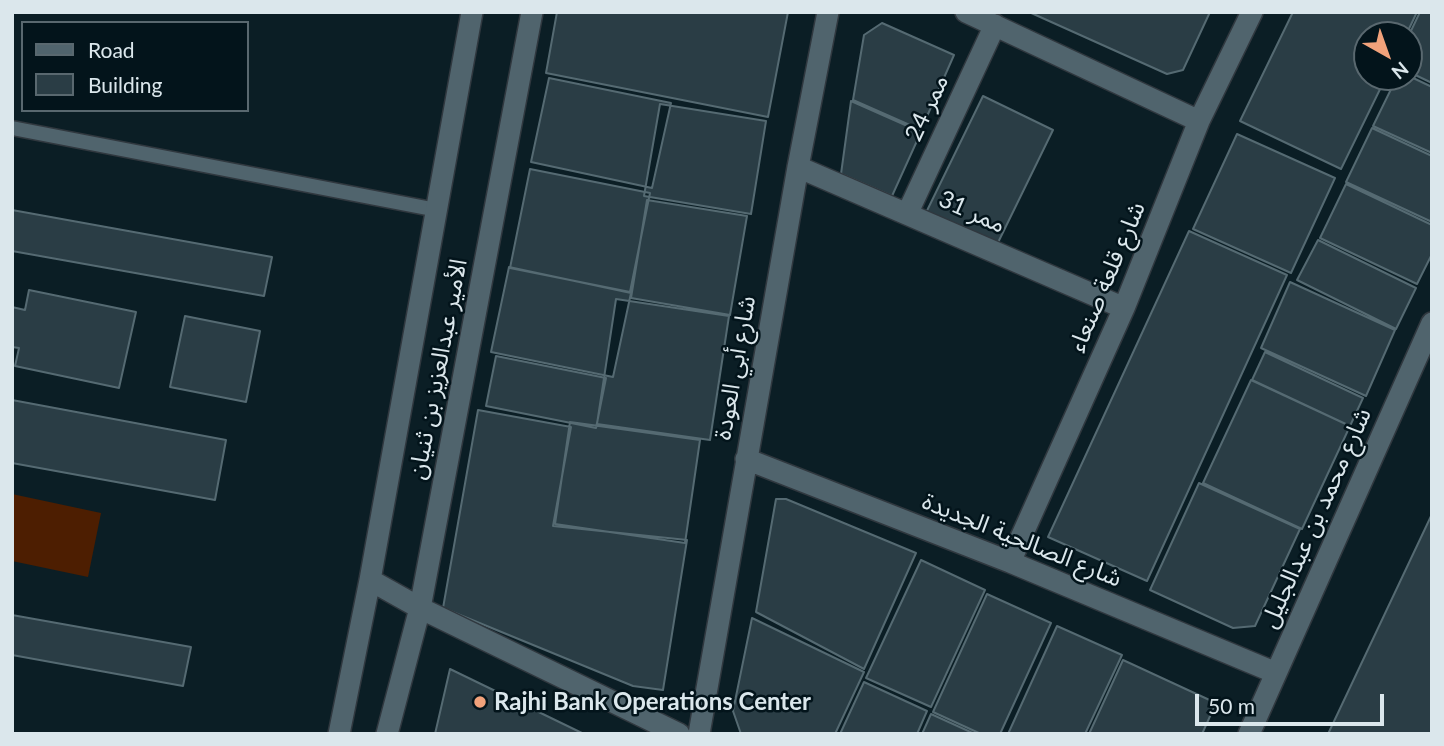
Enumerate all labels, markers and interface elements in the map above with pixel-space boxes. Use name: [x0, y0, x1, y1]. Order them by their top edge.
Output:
legend: [21, 21, 248, 112]
north arrow: [1353, 21, 1423, 91]
text: Road: [88, 37, 135, 62]
text: N: [1388, 57, 1414, 84]
street label: ممر 24: [899, 70, 955, 146]
text: Building: [88, 72, 163, 97]
street label: ممر 31: [934, 185, 1010, 239]
street label: شارع قلعة صنعاء: [1062, 198, 1152, 356]
street label: الأمير عبدالعزيز بن ثنيان: [403, 256, 473, 482]
street label: شارع أبي العودة: [708, 294, 762, 442]
street label: شارع محمد بن عبدالجليل: [1255, 404, 1377, 632]
street label: شارع الصالحية الجديدة: [918, 487, 1126, 593]
scale bar: [1199, 680, 1388, 724]
place label: Rajhi Bank Operations Center: [494, 688, 811, 716]
text: 50 m: [1208, 693, 1255, 718]
marker: Rajhi Bank Operations Center: [472, 694, 488, 710]

